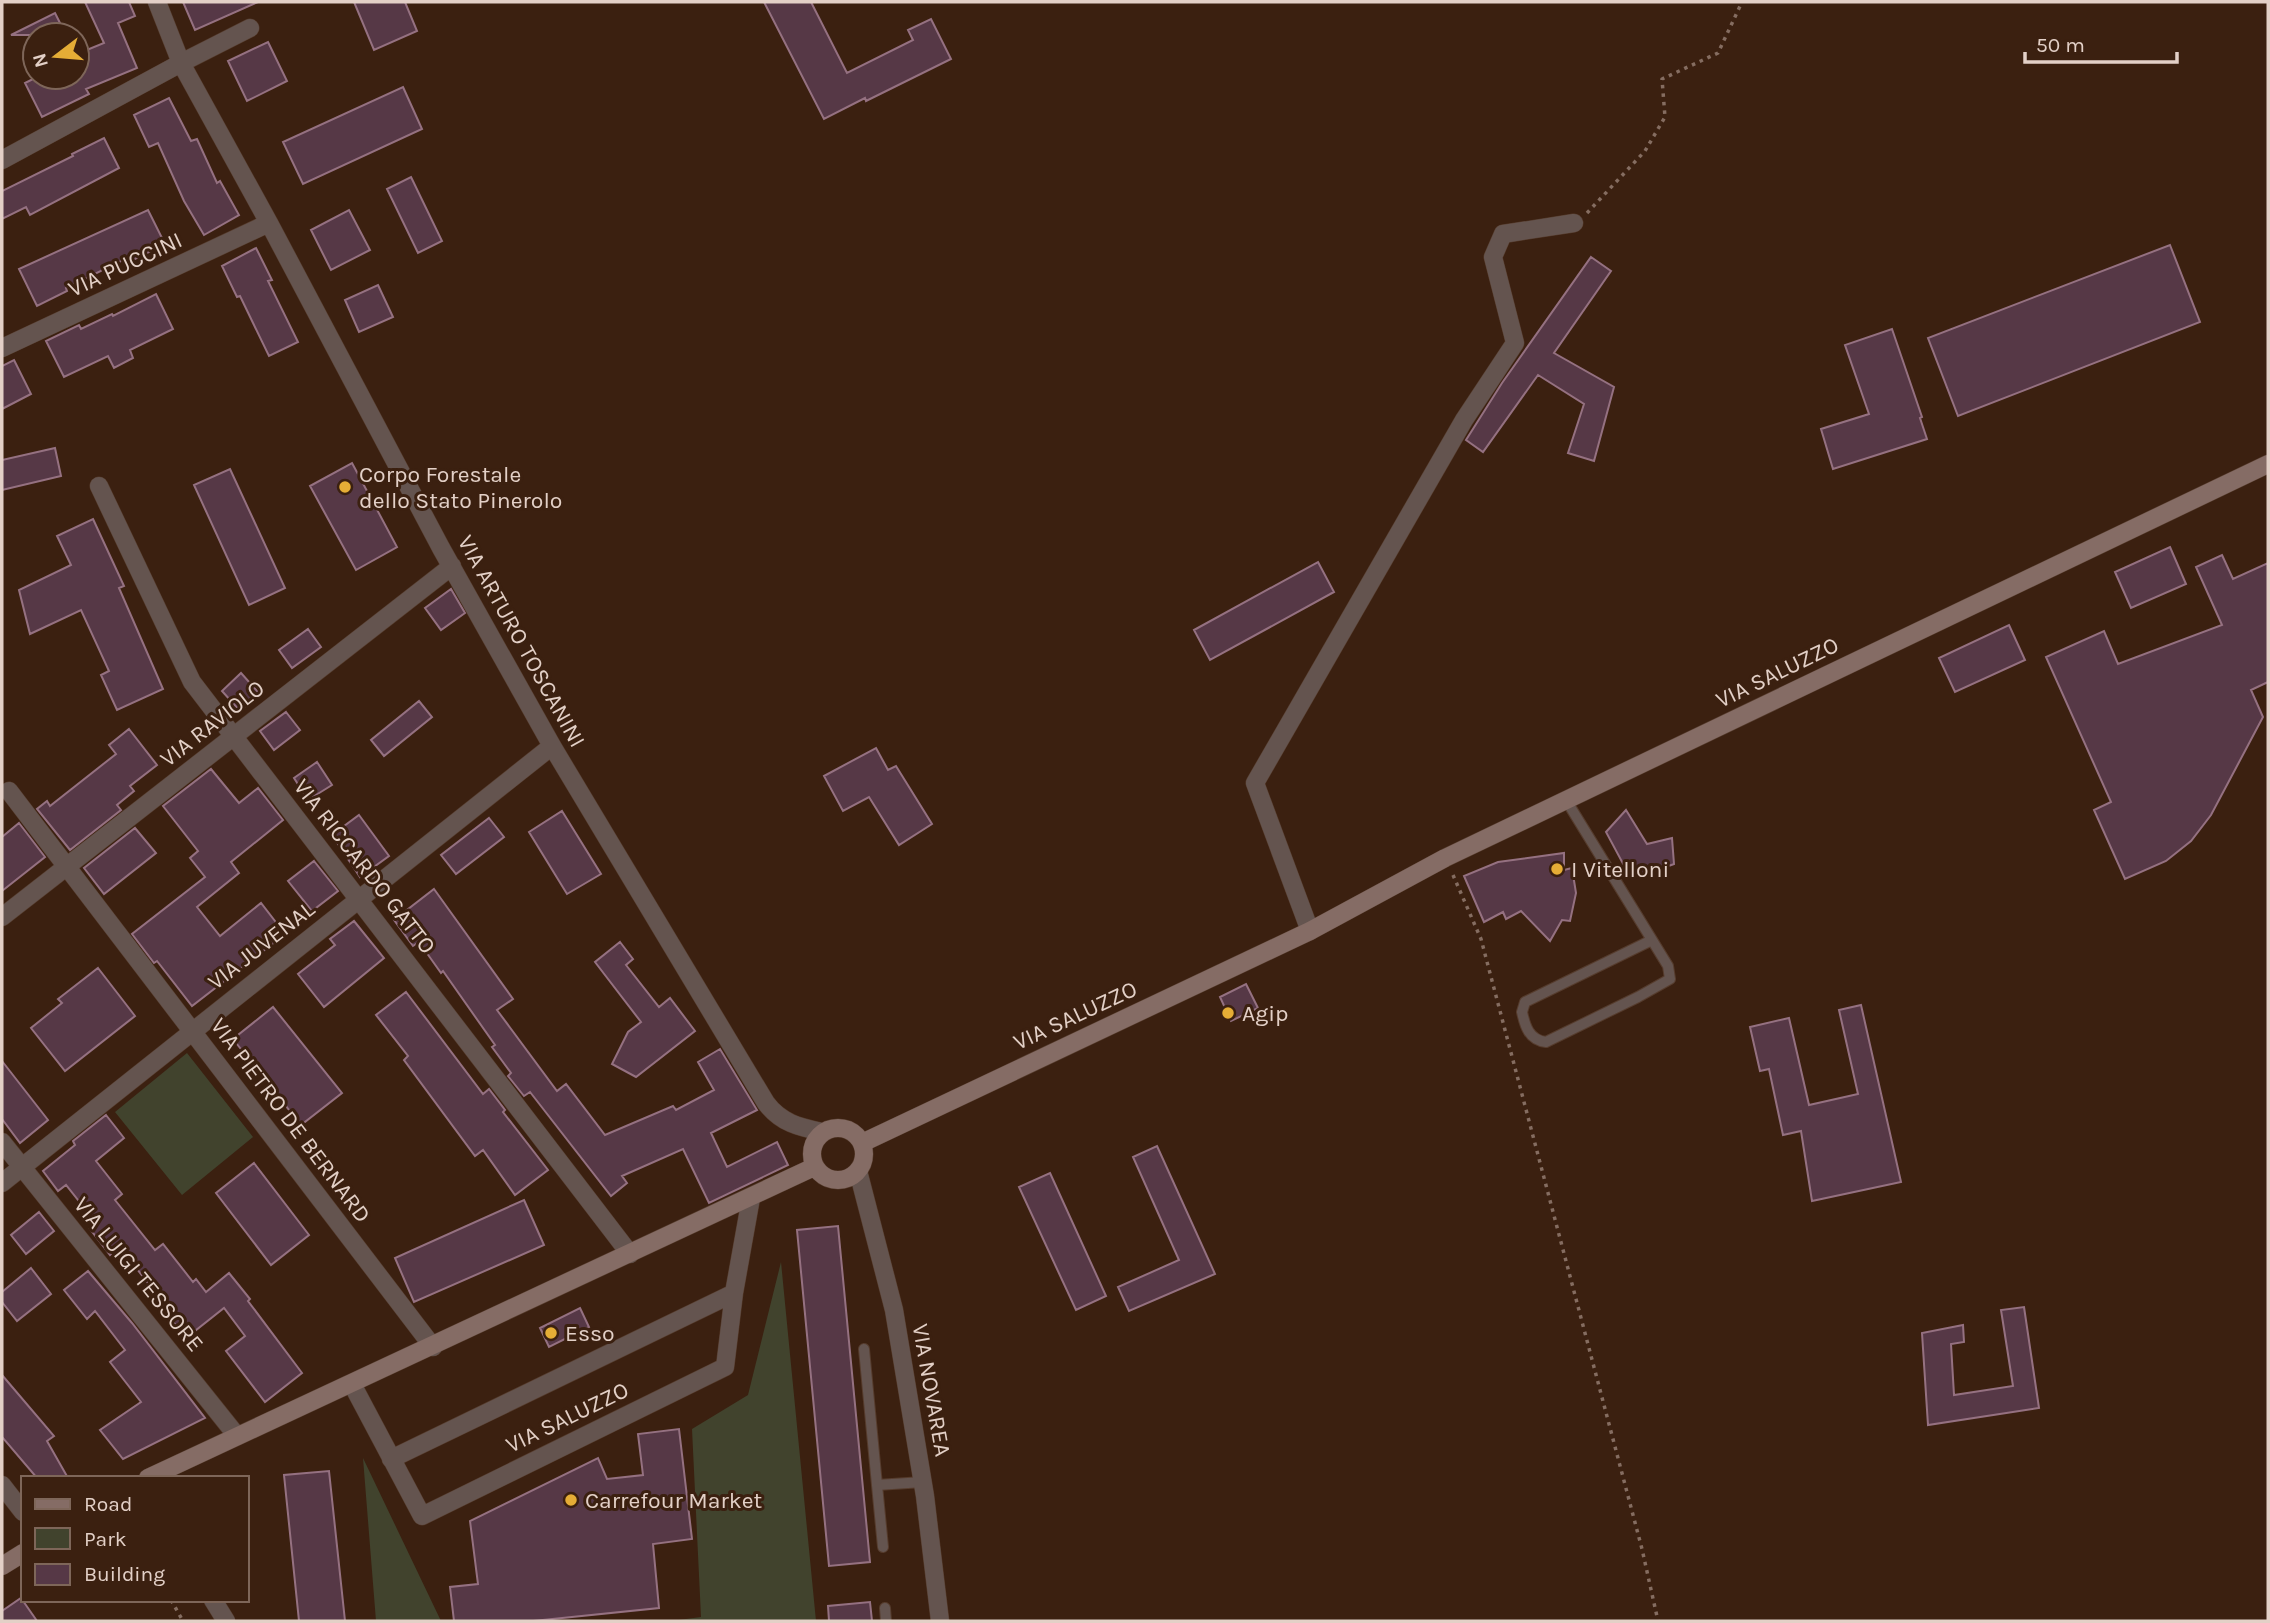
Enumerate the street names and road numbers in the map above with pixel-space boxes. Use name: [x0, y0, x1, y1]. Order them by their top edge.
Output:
street label: VIA PUCCINI: [64, 226, 186, 303]
street label: VIA ARTURO TOSCANINI: [452, 531, 591, 752]
street label: VIA SALUZZO: [1712, 631, 1843, 714]
street label: VIA RAVIOLO: [155, 674, 270, 772]
street label: VIA RICCARDO GATTO: [288, 773, 441, 959]
street label: VIA JUVENAL: [203, 895, 320, 995]
street label: VIA SALUZZO: [1009, 975, 1141, 1056]
street label: VIA PIETRO DE BERNARD: [205, 1013, 376, 1228]
street label: VIA LUIGI TESSORE: [68, 1192, 209, 1357]
street label: VIA NOVAREA: [907, 1322, 956, 1458]
street label: VIA SALUZZO: [502, 1376, 633, 1459]

